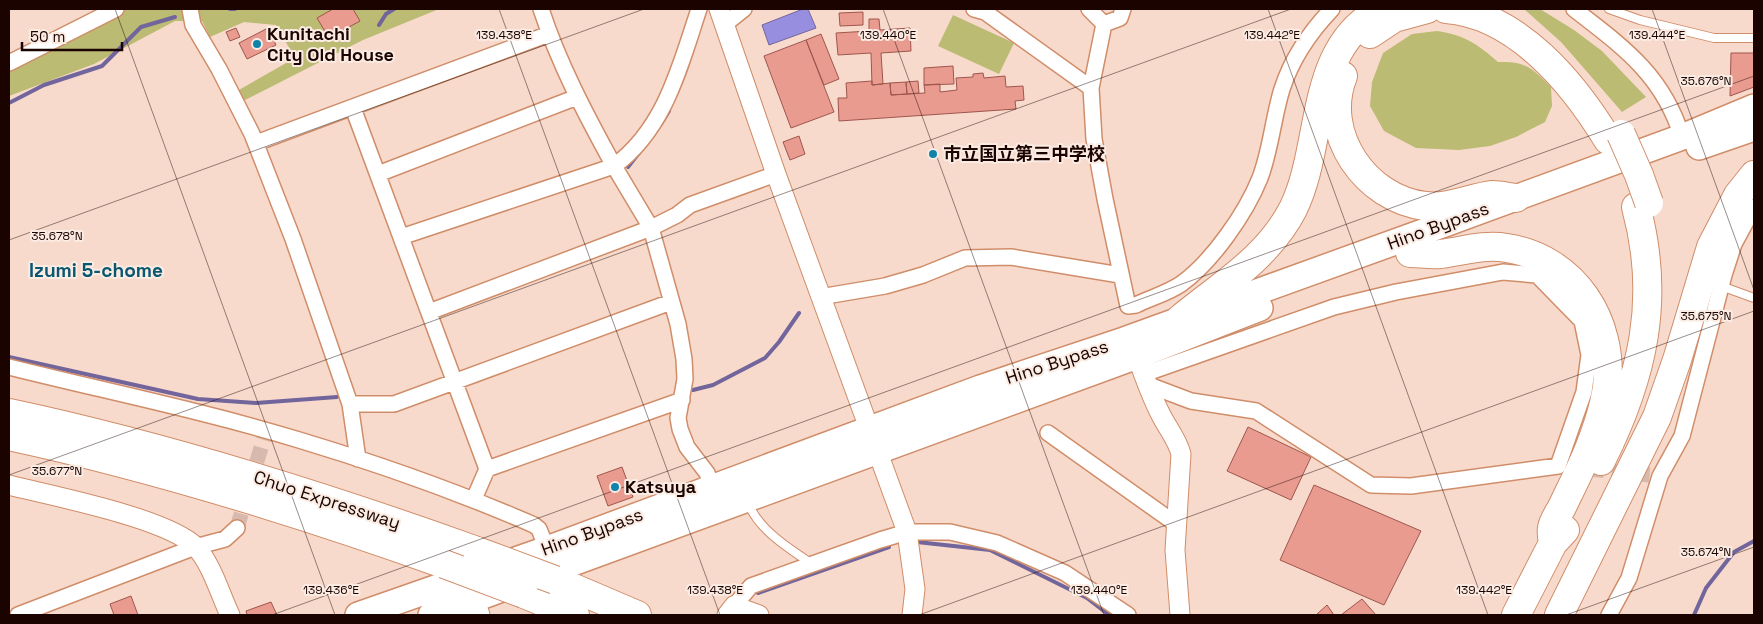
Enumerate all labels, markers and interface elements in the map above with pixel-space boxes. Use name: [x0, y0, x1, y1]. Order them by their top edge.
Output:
scale bar: [22, 20, 122, 52]
place label: Kunitachi City Old House: [267, 22, 394, 66]
text: 50 m: [30, 27, 65, 46]
text: 139.438°E: [476, 27, 532, 43]
text: 139.440°E: [860, 27, 917, 43]
text: 139.442°E: [1244, 27, 1300, 43]
text: 139.444°E: [1629, 27, 1685, 43]
marker: Kunitachi City Old House: [251, 38, 263, 50]
text: 35.676°N: [1680, 73, 1732, 89]
place label: 市立国立第三中学校: [943, 142, 1105, 165]
marker: 市立国立第三中学校: [927, 148, 939, 160]
street label: Hino Bypass: [1384, 196, 1492, 255]
text: 35.678°N: [31, 228, 83, 244]
district label: Izumi 5-chome: [29, 258, 163, 283]
text: 35.675°N: [1680, 308, 1732, 324]
street label: Hino Bypass: [1003, 334, 1111, 389]
text: 35.677°N: [32, 463, 82, 479]
street label: Chuo Expressway: [251, 465, 403, 534]
place label: Katsuya: [625, 475, 697, 498]
marker: Katsuya: [609, 481, 621, 493]
street label: Hino Bypass: [538, 502, 646, 561]
text: 35.674°N: [1681, 544, 1731, 560]
text: 139.436°E: [303, 582, 359, 598]
text: 139.438°E: [687, 582, 743, 598]
text: 139.440°E: [1071, 582, 1128, 598]
text: 139.442°E: [1456, 582, 1512, 598]

